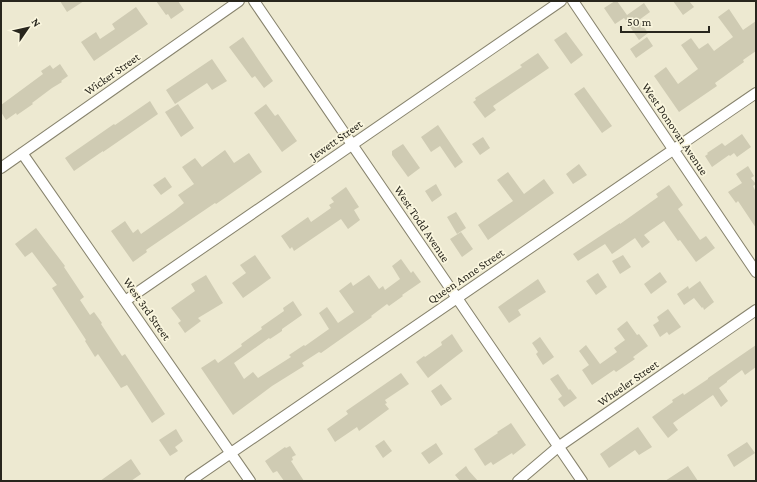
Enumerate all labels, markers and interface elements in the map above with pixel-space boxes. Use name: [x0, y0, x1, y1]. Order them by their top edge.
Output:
north arrow: [8, 8, 48, 48]
scale bar: [621, 8, 709, 34]
text: 50 m: [627, 15, 652, 29]
text: N: [29, 16, 44, 29]
street label: Wicker Street: [82, 49, 143, 98]
street label: West Donovan Avenue: [639, 80, 711, 178]
street label: Jewett Street: [306, 116, 366, 164]
street label: West Todd Avenue: [391, 183, 453, 265]
street label: Queen Anne Street: [425, 245, 508, 307]
street label: West 3rd Street: [120, 275, 174, 344]
street label: Wheeler Street: [595, 356, 662, 409]

